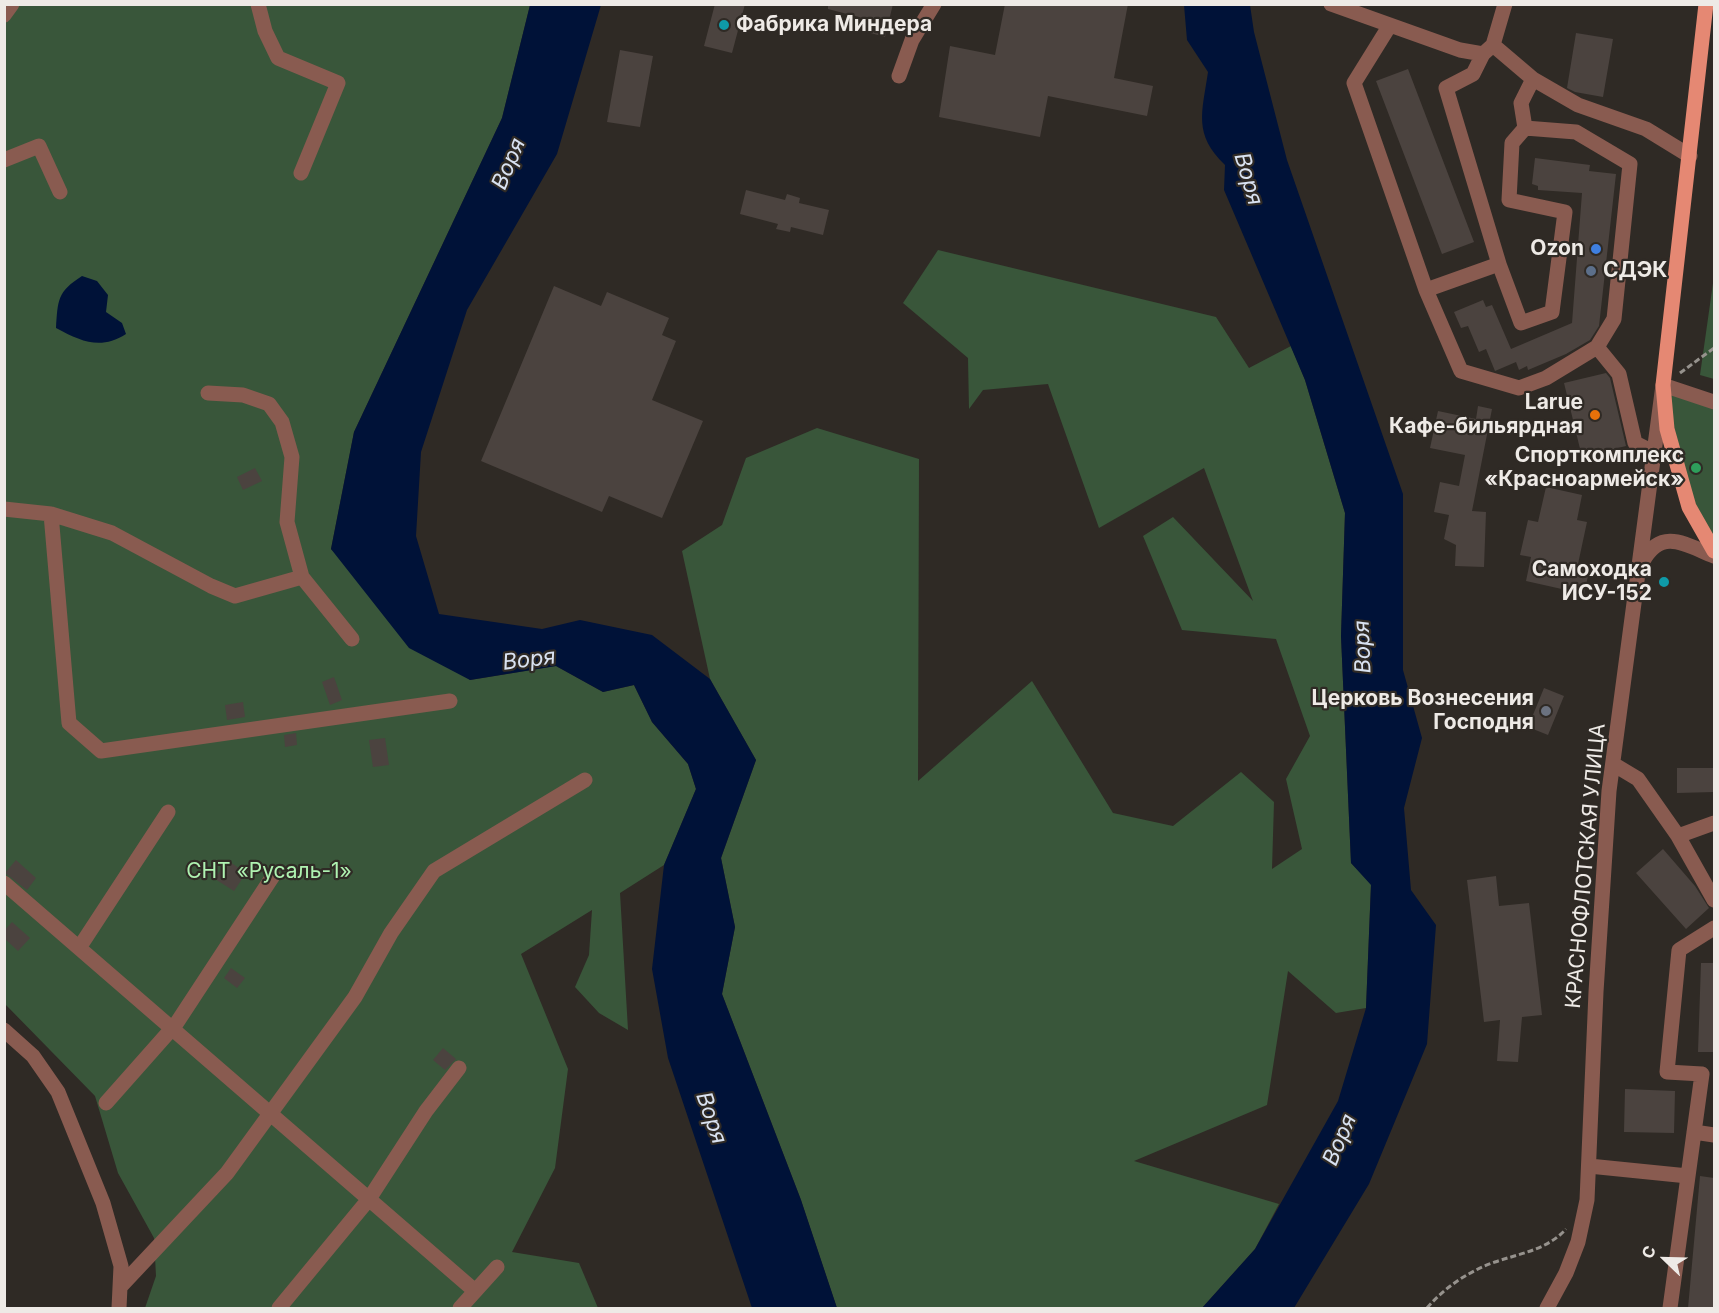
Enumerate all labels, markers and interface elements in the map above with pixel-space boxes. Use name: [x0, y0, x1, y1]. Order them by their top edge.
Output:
place label: Фабрика Миндера: [736, 12, 932, 38]
marker: Фабрика Миндера: [717, 18, 731, 32]
water label: Воря: [486, 134, 532, 194]
water label: Воря: [1228, 150, 1268, 208]
place label: Ozon: [1530, 236, 1584, 262]
marker: Ozon: [1589, 242, 1603, 256]
place label: СДЭК: [1603, 258, 1667, 284]
marker: СДЭК: [1584, 264, 1598, 278]
place label: Larue Кафе-бильярдная: [1389, 390, 1583, 440]
marker: Larue Кафе-бильярдная: [1588, 408, 1602, 422]
place label: Спорткомплекс «Красноармейск»: [1484, 443, 1684, 493]
marker: Спорткомплекс «Красноармейск»: [1689, 461, 1703, 475]
place label: Самоходка ИСУ-152: [1532, 557, 1652, 607]
marker: Самоходка ИСУ-152: [1657, 575, 1671, 589]
water label: Воря: [1349, 620, 1377, 674]
water label: Воря: [501, 644, 557, 676]
place label: Церковь Вознесения Господня: [1312, 686, 1534, 736]
marker: Церковь Вознесения Господня: [1539, 704, 1553, 718]
street label: КРАСНОФЛОТСКАЯ УЛИЦА: [1561, 722, 1611, 1010]
park label: СНТ «Русаль-1»: [186, 859, 352, 885]
water label: Воря: [690, 1089, 732, 1147]
water label: Воря: [1317, 1110, 1363, 1170]
north arrow: [1635, 1229, 1695, 1289]
text: С: [1637, 1243, 1660, 1261]

